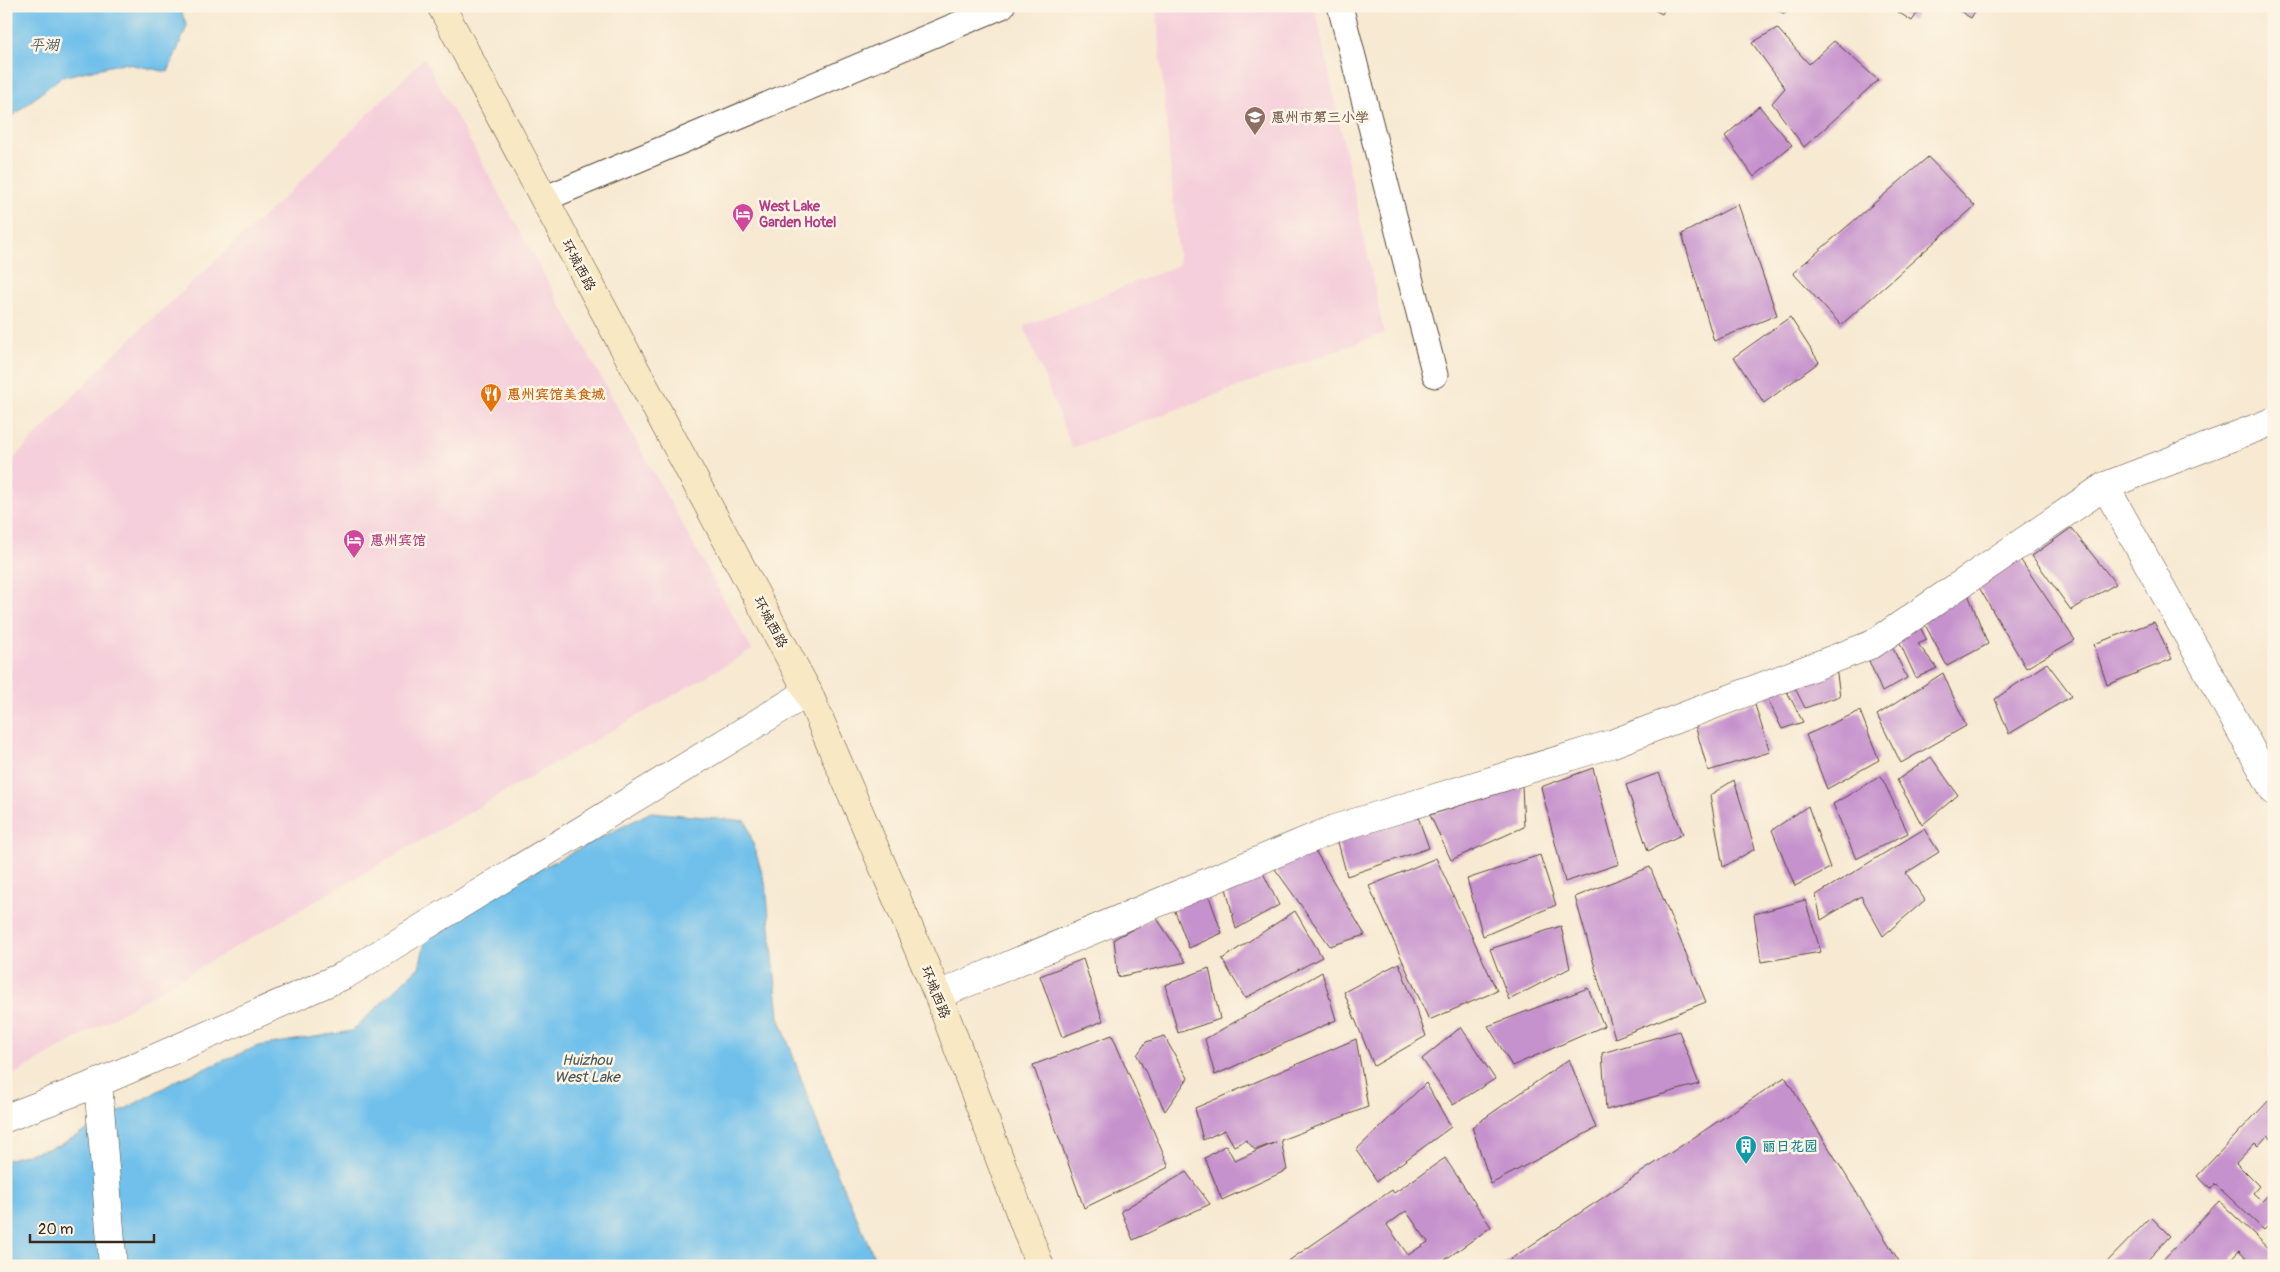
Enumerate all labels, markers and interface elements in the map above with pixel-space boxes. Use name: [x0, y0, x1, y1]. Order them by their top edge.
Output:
water label: 平湖: [29, 36, 61, 55]
school or university icon: 惠州市第三小学: [1243, 105, 1267, 136]
place label: 惠州市第三小学: [1271, 109, 1369, 126]
place label: West Lake Garden Hotel: [759, 198, 836, 231]
hotel icon: West Lake Garden Hotel: [731, 202, 755, 233]
street label: 环城西路: [558, 237, 599, 294]
restaurant icon: 惠州宾馆美食城: [479, 382, 503, 413]
place label: 惠州宾馆美食城: [507, 386, 605, 403]
hotel icon: 惠州宾馆: [342, 528, 366, 559]
place label: 惠州宾馆: [370, 532, 426, 549]
street label: 环城西路: [750, 594, 791, 651]
street label: 环城西路: [917, 963, 954, 1021]
water label: Huizhou West Lake: [554, 1051, 621, 1087]
building icon: 丽日花园: [1734, 1134, 1758, 1165]
place label: 丽日花园: [1762, 1138, 1818, 1155]
scale bar: [30, 1212, 154, 1244]
text: 20 m: [38, 1220, 73, 1239]

